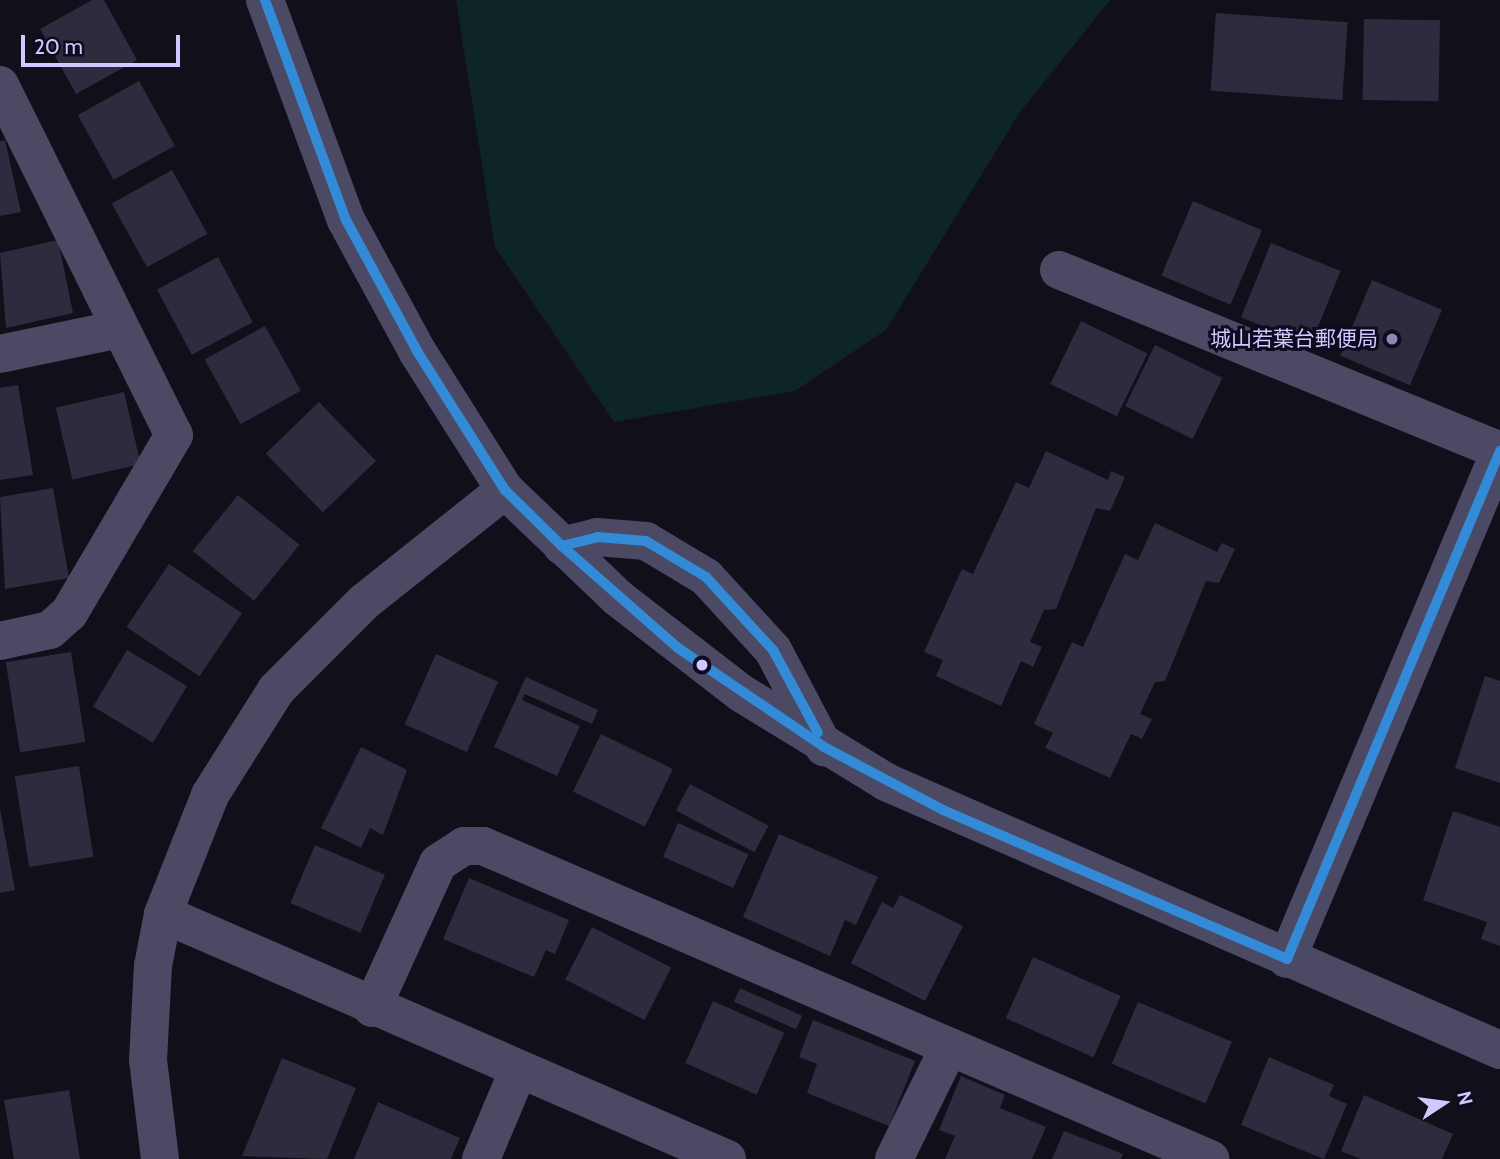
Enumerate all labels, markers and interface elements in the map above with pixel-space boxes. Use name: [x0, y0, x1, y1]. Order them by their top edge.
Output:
scale bar: [24, 21, 184, 65]
text: 20 m: [34, 34, 83, 59]
place label: 城山若葉台郵便局: [1210, 326, 1378, 352]
marker: 城山若葉台郵便局: [1384, 331, 1400, 347]
unlabelled marker: [695, 658, 709, 672]
north arrow: [1409, 1068, 1479, 1138]
text: N: [1452, 1089, 1478, 1107]

